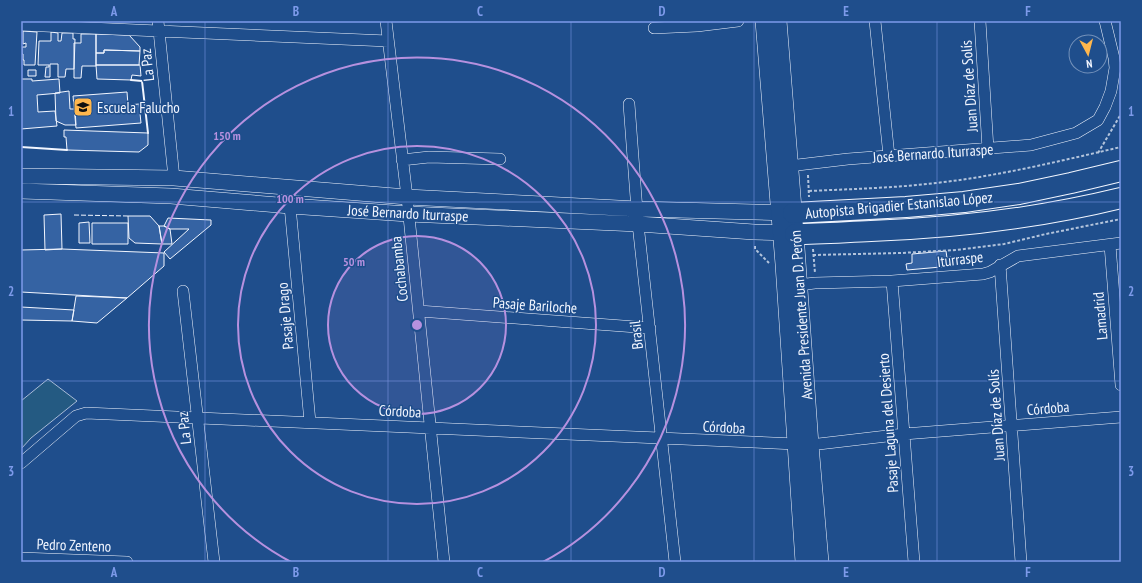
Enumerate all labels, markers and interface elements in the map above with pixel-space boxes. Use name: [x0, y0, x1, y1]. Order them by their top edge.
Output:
text: A: [110, 3, 118, 20]
text: B: [293, 3, 299, 20]
text: C: [477, 3, 483, 20]
text: D: [659, 3, 666, 20]
text: E: [843, 3, 849, 20]
text: F: [1025, 3, 1031, 20]
north arrow: [1068, 34, 1108, 74]
street label: Juan Díaz de Solís: [956, 40, 982, 133]
street label: La Paz: [136, 48, 158, 82]
text: N: [1085, 57, 1093, 71]
school or university icon: Escuela Falucho: [72, 96, 94, 118]
place label: Escuela Falucho: [97, 98, 180, 117]
text: 1: [8, 103, 14, 120]
text: 1: [1128, 103, 1134, 120]
text: 150 m: [213, 128, 241, 143]
street label: José Bernardo Iturraspe: [871, 139, 994, 167]
street label: Autopista Brigadier Estanislao López: [804, 187, 994, 223]
text: 100 m: [276, 191, 304, 206]
street label: José Bernardo Iturraspe: [346, 200, 469, 226]
street label: Avenida Presidente Juan D. Perón: [786, 230, 816, 400]
street label: Cochabamba: [386, 235, 412, 303]
street label: Iturraspe: [936, 247, 984, 271]
text: 50 m: [343, 254, 365, 269]
street label: Pasaje Drago: [273, 282, 297, 350]
text: 2: [8, 283, 14, 300]
text: 2: [1128, 283, 1134, 300]
street label: Lamadrid: [1088, 291, 1112, 341]
street label: Pasaje Bariloche: [492, 293, 578, 317]
centre of rings: [410, 318, 424, 332]
street label: Brasil: [625, 319, 647, 350]
street label: Pasaje Laguna del Desierto: [874, 353, 902, 493]
street label: Juan Díaz de Solís: [983, 369, 1009, 462]
street label: Córdoba: [1026, 397, 1070, 419]
street label: Córdoba: [378, 400, 422, 422]
street label: La Paz: [173, 411, 195, 445]
street label: Córdoba: [702, 416, 746, 438]
text: 3: [8, 463, 14, 480]
text: 3: [1128, 463, 1134, 480]
street label: Pedro Zenteno: [36, 534, 112, 556]
text: A: [110, 564, 118, 581]
text: B: [293, 564, 299, 581]
text: C: [477, 564, 483, 581]
text: D: [659, 564, 666, 581]
text: E: [843, 564, 849, 581]
text: F: [1025, 564, 1031, 581]

